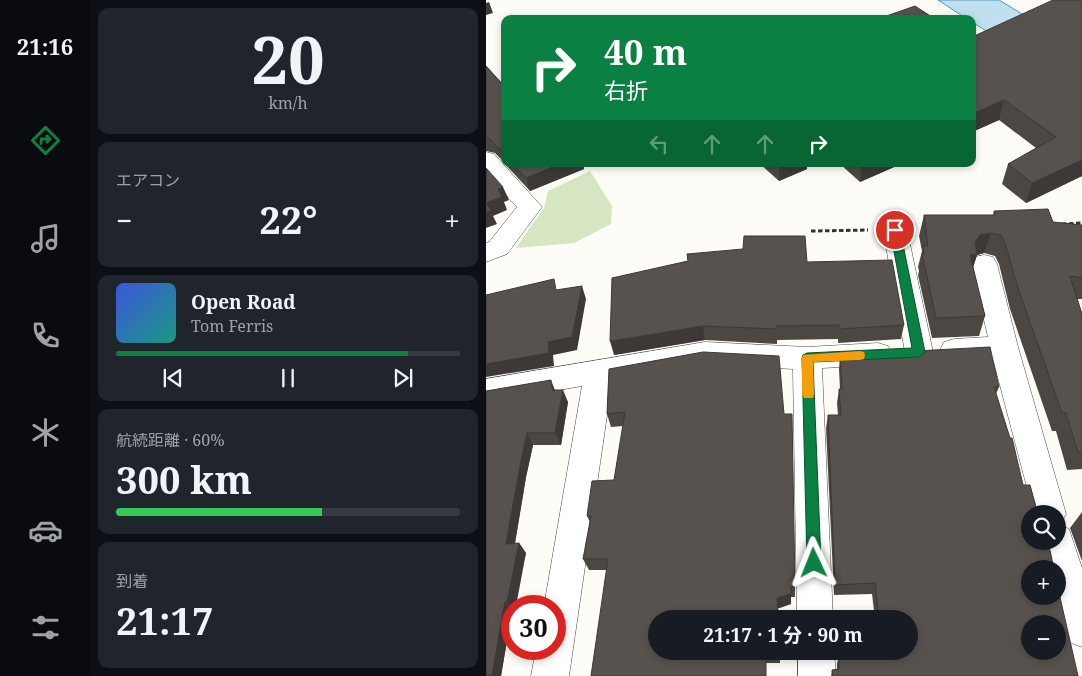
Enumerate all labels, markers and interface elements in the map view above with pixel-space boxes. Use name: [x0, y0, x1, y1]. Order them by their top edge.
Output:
text: 20: [251, 15, 325, 103]
text: 40 m: [604, 28, 687, 75]
text: 21:16: [17, 31, 73, 61]
icon: right: [521, 35, 586, 100]
text: 右折: [604, 75, 648, 105]
text: km/h: [268, 92, 308, 114]
icon: directions: [28, 123, 63, 158]
icon: left: [645, 130, 673, 158]
icon: ahead: [698, 130, 726, 158]
icon: ahead: [751, 130, 779, 158]
icon: right: [804, 130, 832, 158]
text: エアコン: [116, 169, 180, 191]
text: 22°: [259, 193, 317, 245]
text: −: [116, 201, 132, 239]
text: +: [444, 201, 460, 239]
pin: [874, 209, 916, 251]
icon: arrive: [881, 216, 909, 244]
icon: music: [28, 221, 63, 256]
text: Open Road: [191, 289, 296, 315]
text: Tom Ferris: [191, 315, 273, 337]
icon: phone: [28, 318, 63, 353]
icon: previous: [159, 364, 187, 392]
icon: pause: [274, 364, 302, 392]
icon: next: [389, 364, 417, 392]
icon: climate: [28, 415, 63, 450]
text: 航続距離 · 60%: [116, 429, 225, 451]
text: 300 km: [116, 453, 252, 505]
map controls: [1021, 505, 1066, 660]
button: search: [1021, 505, 1066, 550]
icon: car: [28, 513, 63, 548]
position arrow: [787, 536, 839, 588]
button: +: [1021, 560, 1066, 605]
text: 到着: [116, 570, 148, 592]
text: 21:17: [116, 594, 213, 646]
speed limit sign: 30: [501, 595, 566, 660]
icon: filters: [28, 610, 63, 645]
button: −: [1021, 615, 1066, 660]
text: 21:17 · 1 分 · 90 m: [703, 622, 863, 648]

